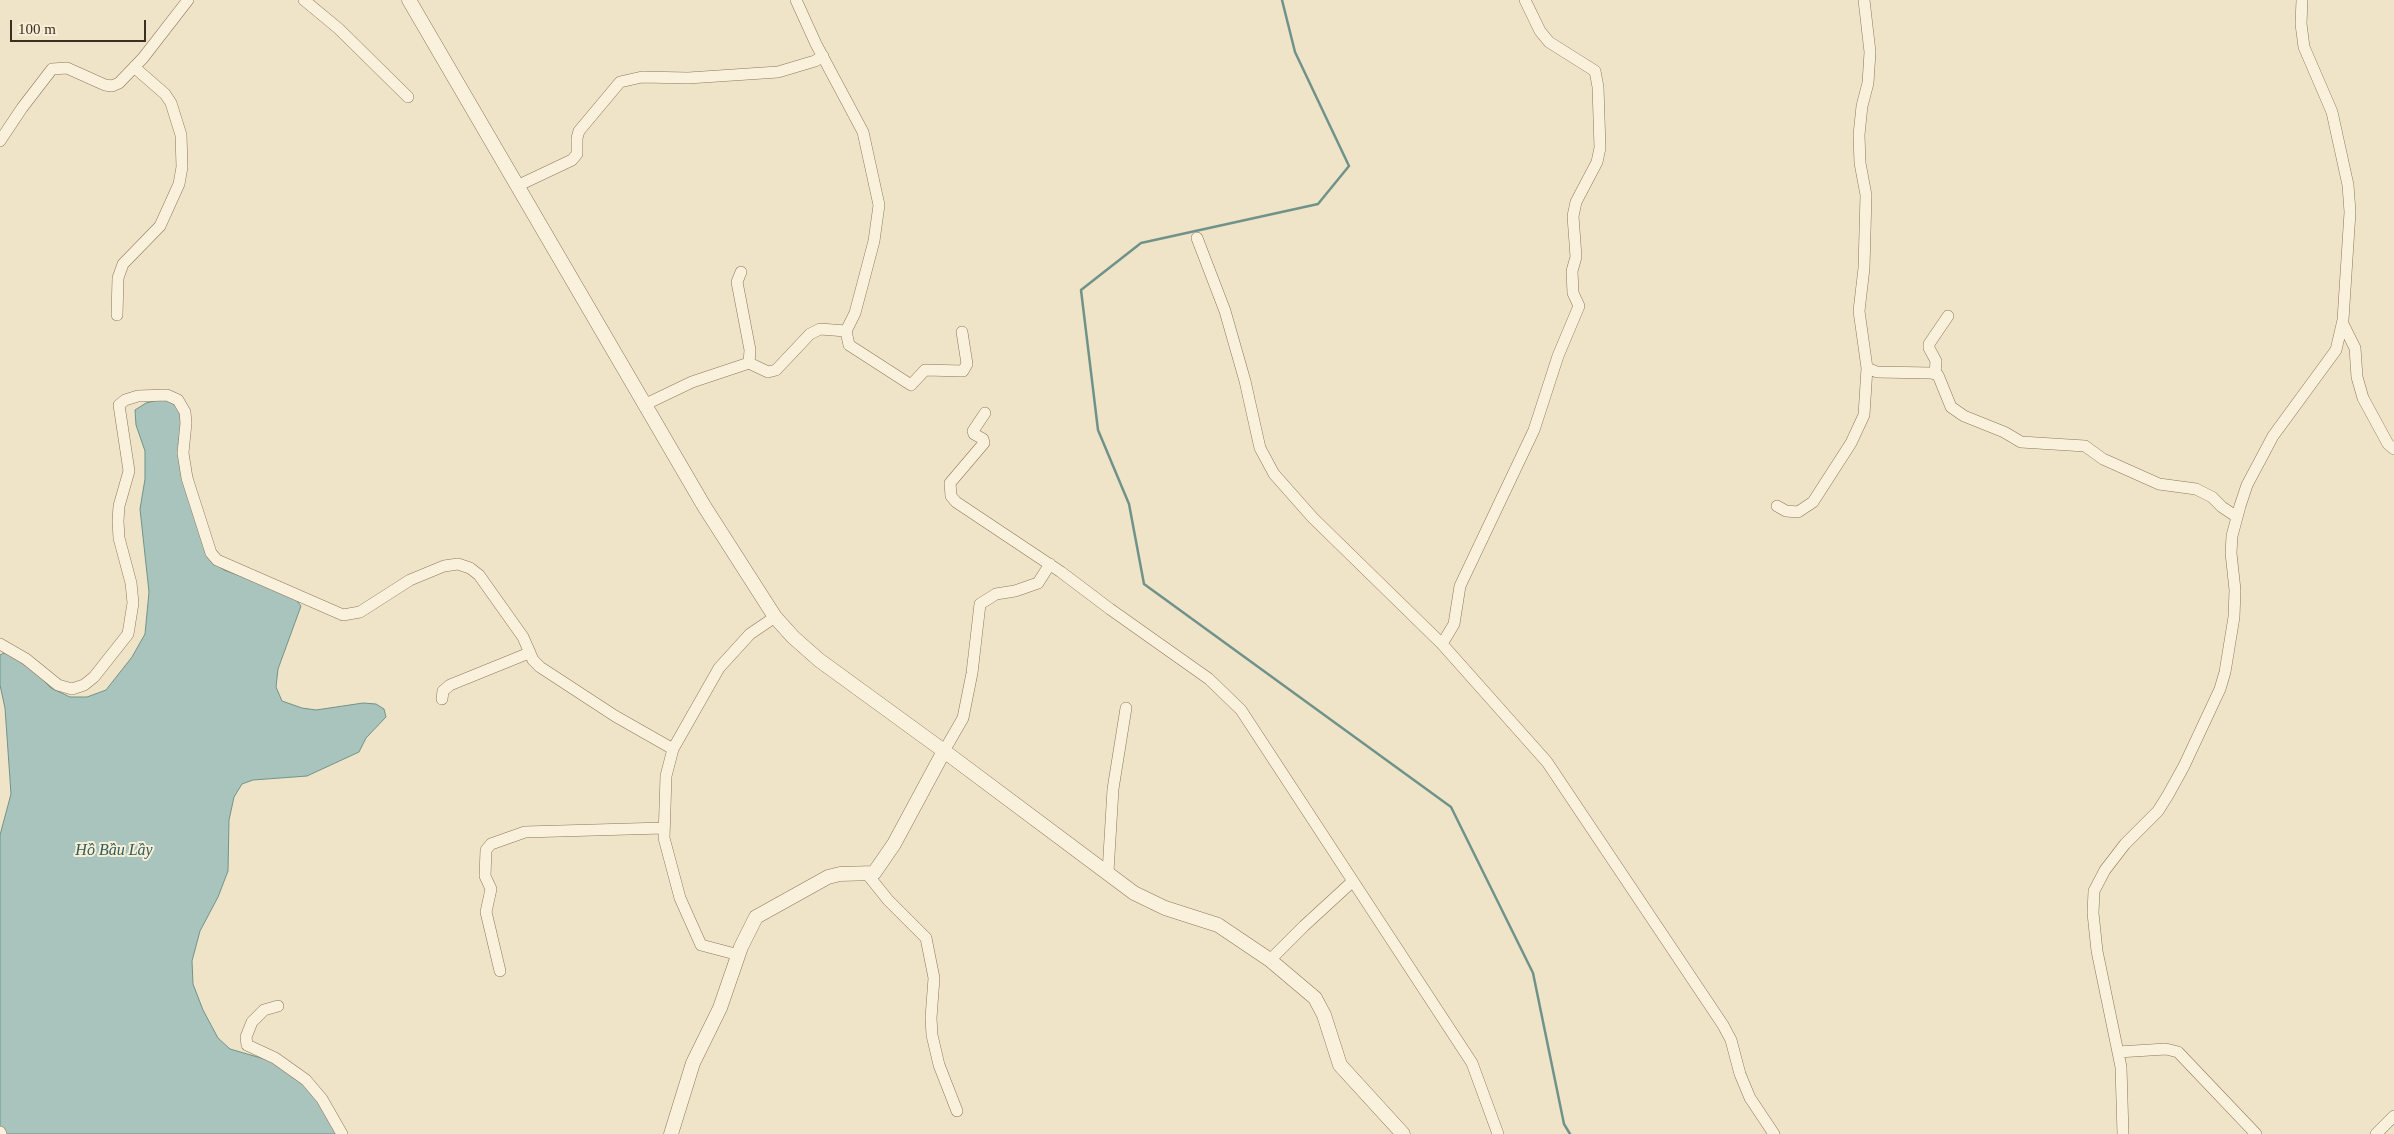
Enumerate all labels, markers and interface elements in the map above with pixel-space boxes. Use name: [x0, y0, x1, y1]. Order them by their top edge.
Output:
scale bar: [12, 10, 149, 42]
text: 100 m: [18, 21, 56, 37]
water label: Hồ Bầu Lầy: [75, 841, 153, 861]

